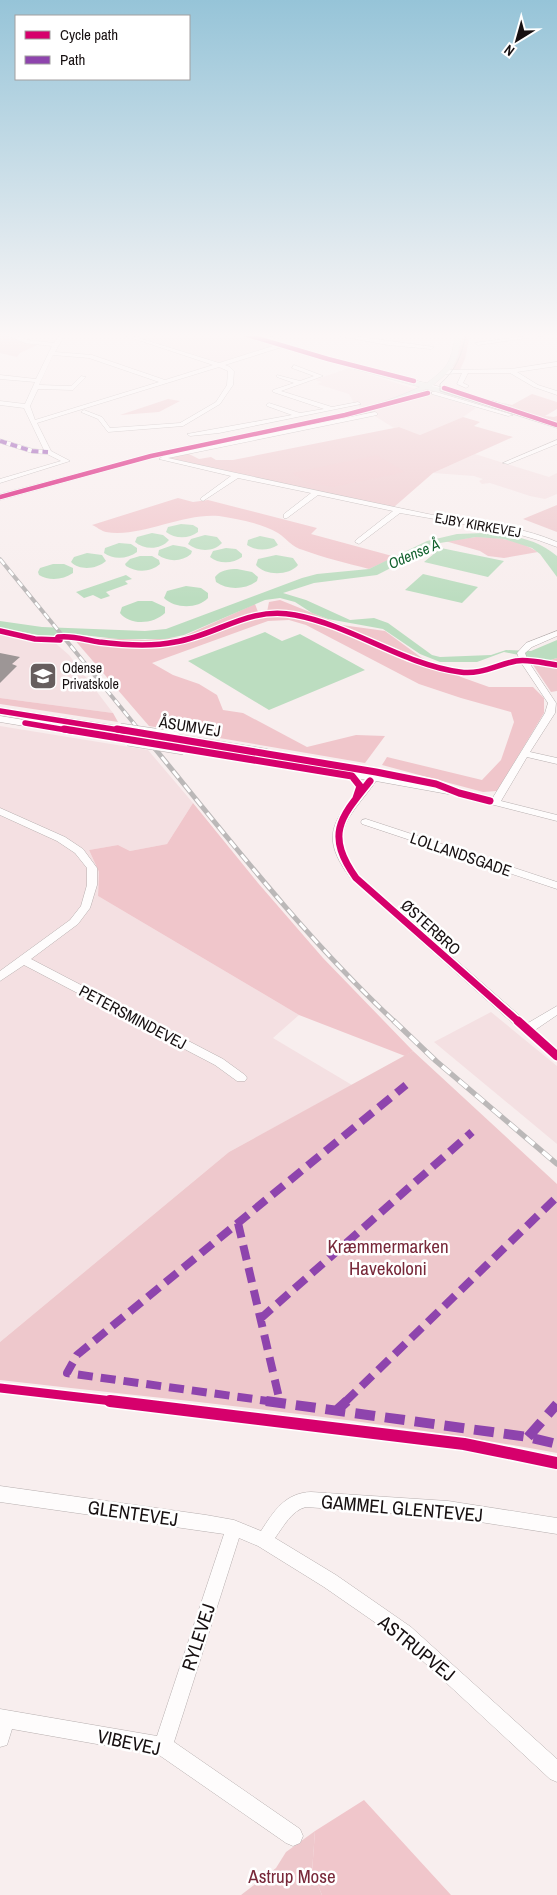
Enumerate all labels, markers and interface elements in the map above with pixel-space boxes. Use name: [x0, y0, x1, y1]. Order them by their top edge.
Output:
legend: [15, 15, 190, 80]
north arrow: [492, 15, 542, 65]
text: Cycle path: [60, 24, 118, 45]
text: N: [500, 41, 518, 60]
text: Path: [60, 49, 85, 70]
street label: EJBY KIRKEVEJ: [433, 509, 523, 541]
water label: Odense Å: [385, 533, 443, 574]
place label: Odense Privatskole: [62, 659, 119, 693]
school or university icon: Odense Privatskole: [28, 661, 58, 691]
street label: ÅSUMVEJ: [157, 710, 222, 742]
street label: LOLLANDSGADE: [407, 826, 515, 882]
street label: ØSTERBRO: [396, 894, 466, 960]
street label: PETERSMINDEVEJ: [75, 979, 191, 1055]
park label: Kræmmermarken Havekoloni: [327, 1233, 449, 1281]
street label: GAMMEL GLENTEVEJ: [320, 1488, 484, 1528]
street label: GLENTEVEJ: [86, 1494, 180, 1532]
street label: RYLEVEJ: [175, 1600, 221, 1674]
street label: ASTRUPVEJ: [372, 1608, 461, 1687]
street label: VIBEVEJ: [95, 1723, 163, 1761]
park label: Astrup Mose: [247, 1863, 336, 1889]

